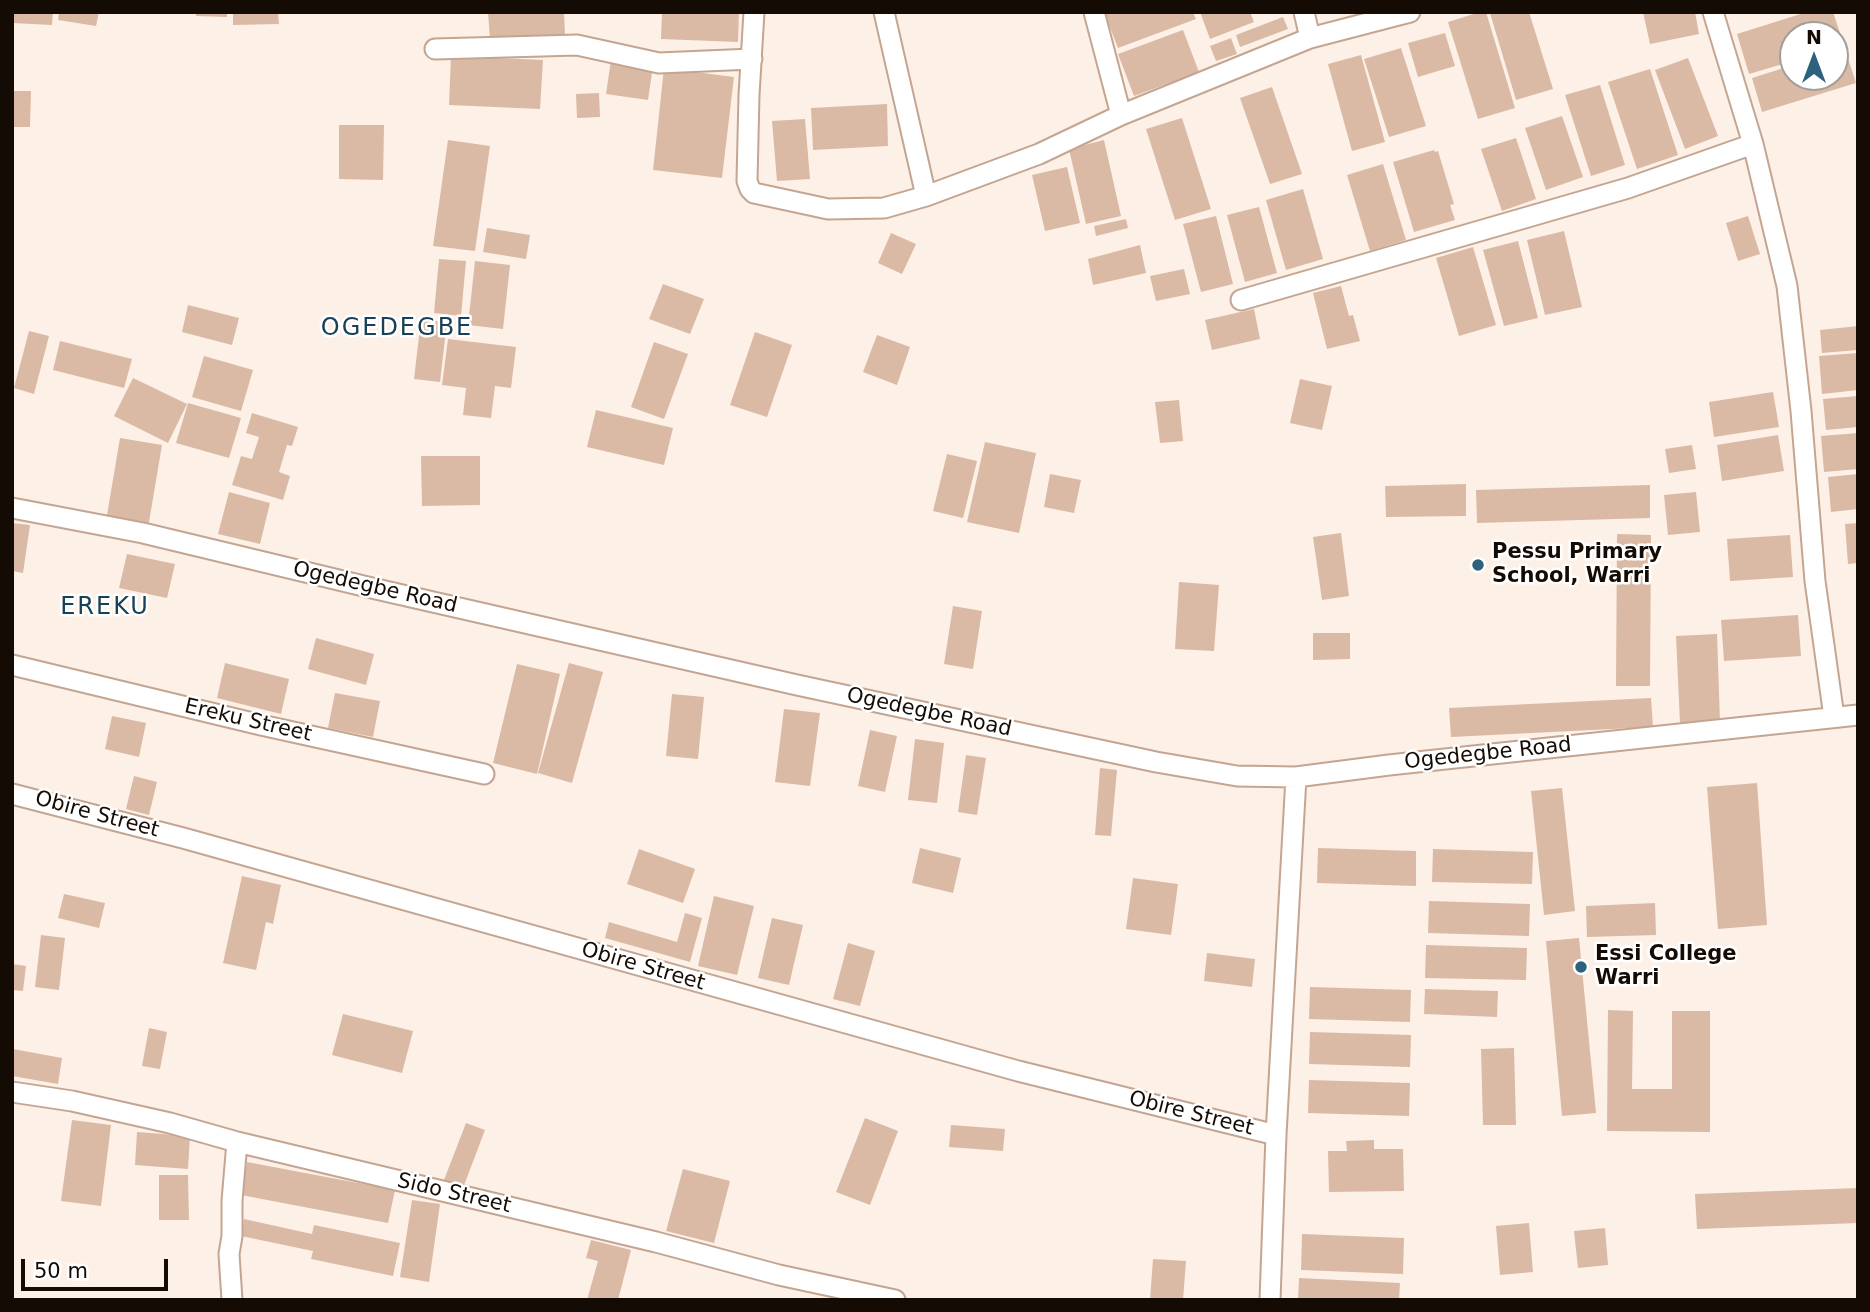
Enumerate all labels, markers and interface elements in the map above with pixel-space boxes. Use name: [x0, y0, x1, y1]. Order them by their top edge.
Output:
north arrow: [1779, 21, 1849, 91]
text: N: [1806, 26, 1822, 48]
district label: OGEDEGBE: [322, 315, 472, 343]
place label: Pessu Primary School, Warri: [1492, 540, 1662, 590]
street label: Ogedegbe Road: [290, 557, 460, 619]
marker: Pessu Primary School, Warri: [1470, 557, 1486, 573]
district label: EREKU: [61, 594, 149, 622]
street label: Ogedegbe Road: [844, 683, 1014, 743]
street label: Ereku Street: [182, 694, 314, 748]
street label: Ogedegbe Road: [1403, 733, 1573, 775]
street label: Obire Street: [32, 786, 162, 844]
street label: Obire Street: [578, 937, 708, 997]
place label: Essi College Warri: [1595, 942, 1737, 992]
marker: Essi College Warri: [1573, 959, 1589, 975]
street label: Obire Street: [1126, 1086, 1256, 1142]
street label: Sido Street: [395, 1169, 513, 1219]
scale bar: [24, 1246, 172, 1290]
text: 50 m: [34, 1259, 88, 1283]

